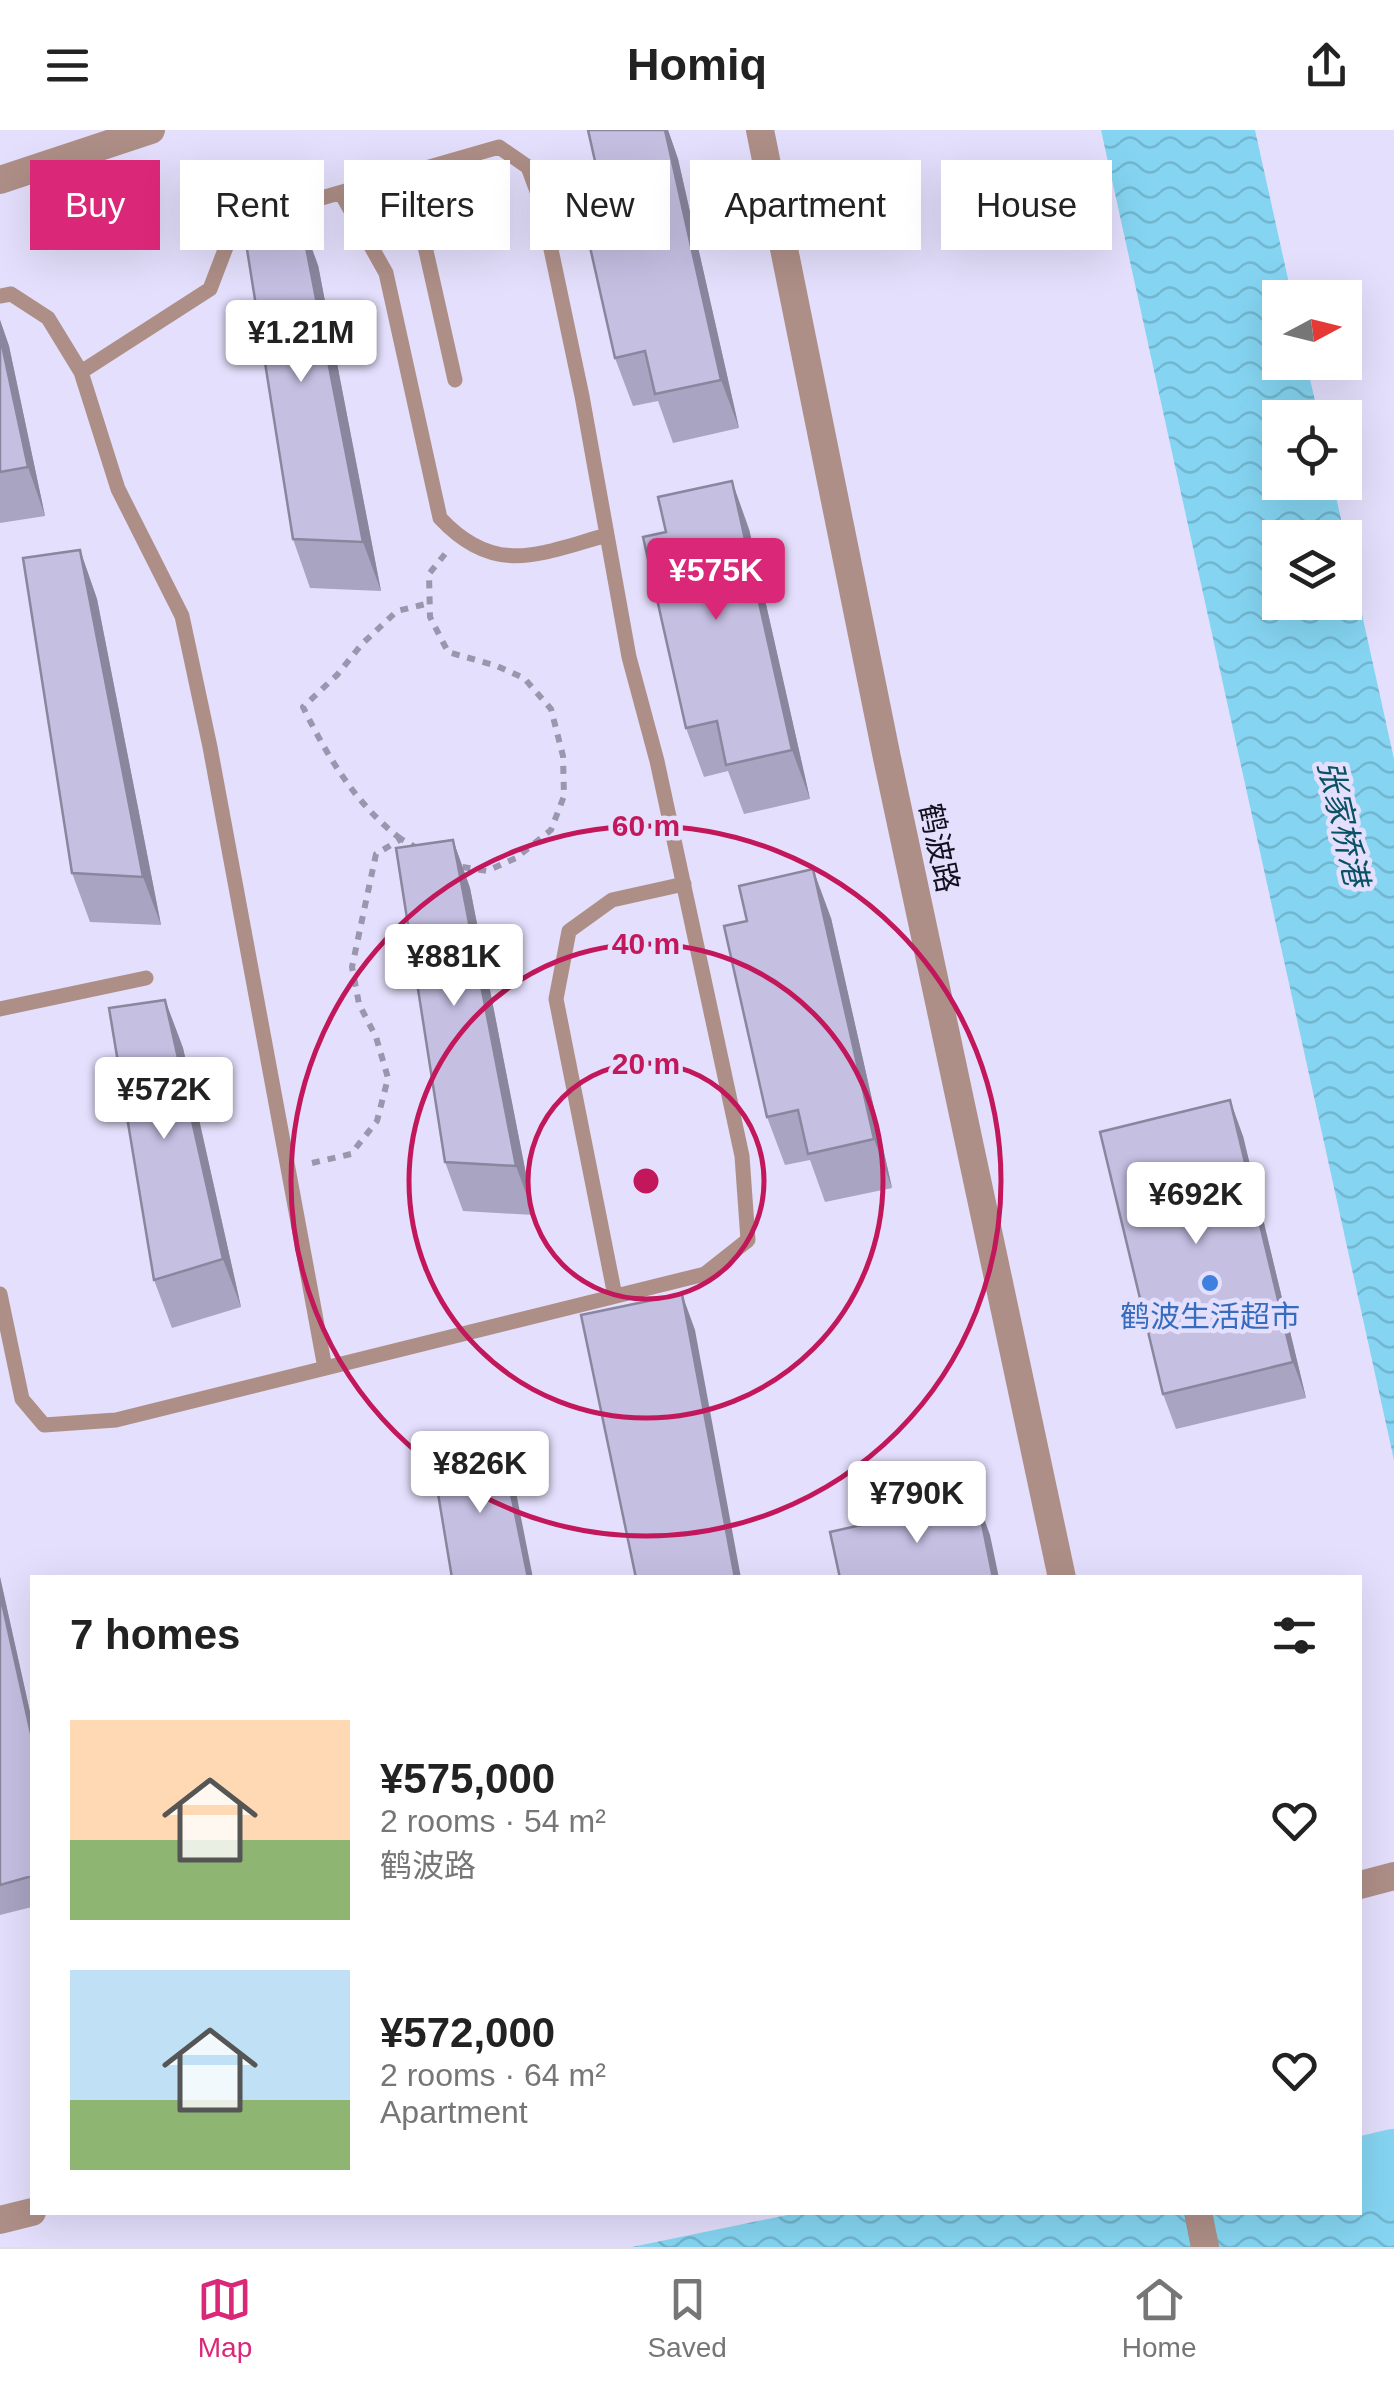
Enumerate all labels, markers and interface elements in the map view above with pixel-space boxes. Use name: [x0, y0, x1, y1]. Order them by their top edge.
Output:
icon: menu: [40, 38, 95, 93]
icon: share: [1299, 38, 1354, 93]
text: Homiq: [627, 39, 767, 90]
chip: Buy: [30, 160, 160, 250]
chip: Rent: [180, 160, 324, 250]
chip: Filters: [344, 160, 510, 250]
chip: New: [530, 160, 670, 250]
chip: Apartment: [690, 160, 921, 250]
chip: House: [941, 160, 1112, 250]
north arrow: [1262, 280, 1362, 380]
map controls: [1262, 280, 1362, 620]
pin: ¥1.21M: [220, 300, 382, 385]
text: ¥1.21M: [248, 314, 354, 350]
button: locate: [1262, 400, 1362, 500]
button: layers: [1262, 520, 1362, 620]
pin: ¥575K: [646, 538, 786, 623]
text: ¥575K: [669, 552, 763, 588]
water label: 张家桥港: [1311, 757, 1376, 893]
street label: 鹤波路: [914, 800, 965, 895]
text: 60 m: [612, 809, 680, 842]
pin: ¥881K: [384, 924, 524, 1009]
text: 40 m: [612, 927, 680, 960]
text: ¥881K: [407, 938, 501, 974]
text: 20 m: [612, 1047, 680, 1080]
pin: ¥572K: [94, 1057, 234, 1142]
text: ¥572K: [117, 1071, 211, 1107]
pin: ¥692K: [1126, 1162, 1266, 1247]
centre of rings: [628, 1163, 664, 1199]
text: ¥692K: [1149, 1176, 1243, 1212]
marker: 鹤波生活超市: [1199, 1272, 1221, 1294]
place label: 鹤波生活超市: [1120, 1300, 1300, 1333]
pin: ¥826K: [410, 1431, 550, 1516]
text: ¥826K: [433, 1445, 527, 1481]
pin: ¥790K: [847, 1461, 987, 1546]
text: ¥790K: [870, 1475, 964, 1511]
icon: filters: [1267, 1608, 1322, 1663]
text: 7 homes: [70, 1611, 240, 1658]
text: ¥575,000: [380, 1755, 555, 1802]
icon: home: [150, 1760, 270, 1880]
icon: heart: [1267, 1793, 1322, 1848]
text: 2 rooms · 54 m²: [380, 1803, 606, 1839]
text: 鹤波路: [380, 1848, 476, 1884]
text: ¥572,000: [380, 2009, 555, 2056]
icon: home: [150, 2010, 270, 2130]
icon: heart: [1267, 2043, 1322, 2098]
text: 2 rooms · 64 m²: [380, 2057, 606, 2093]
text: Apartment: [380, 2094, 528, 2130]
tab: Map: [197, 2272, 252, 2364]
tab: Saved: [647, 2272, 727, 2364]
tab: Home: [1122, 2272, 1196, 2364]

